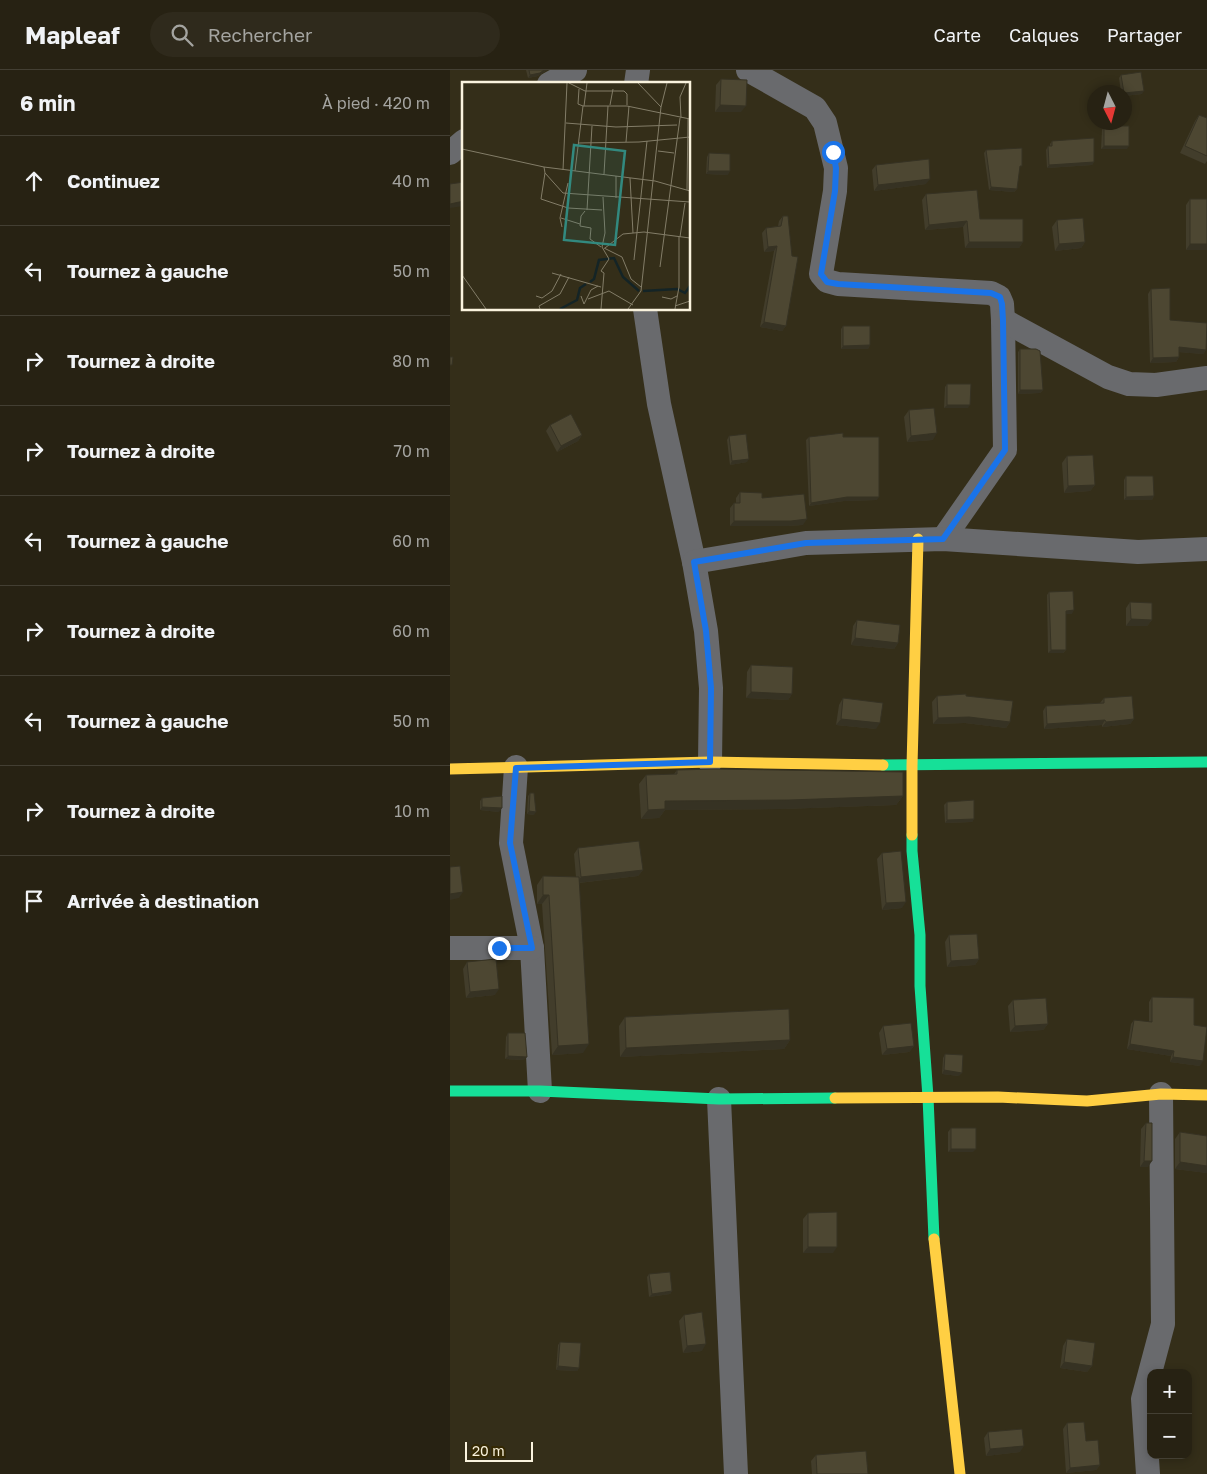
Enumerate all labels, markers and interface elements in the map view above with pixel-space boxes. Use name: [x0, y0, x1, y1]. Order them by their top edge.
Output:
search box: [150, 12, 500, 57]
text: Mapleaf: [25, 20, 120, 49]
icon: search: [168, 21, 196, 49]
text: Rechercher: [208, 23, 312, 46]
text: Carte: [934, 24, 981, 46]
text: Calques: [1009, 24, 1079, 46]
text: Partager: [1107, 24, 1182, 46]
inset map: [462, 82, 690, 310]
north arrow: [1087, 85, 1132, 130]
text: 6 min: [20, 90, 75, 116]
text: À pied · 420 m: [322, 93, 430, 113]
route start: [822, 141, 845, 164]
icon: ahead: [20, 167, 48, 195]
text: Continuez: [67, 169, 160, 192]
text: 40 m: [392, 171, 430, 191]
icon: left: [20, 257, 48, 285]
text: Tournez à gauche: [67, 259, 228, 282]
text: 50 m: [393, 261, 430, 281]
icon: right: [20, 347, 48, 375]
text: Tournez à droite: [67, 349, 215, 372]
text: 80 m: [392, 351, 430, 371]
icon: right: [20, 437, 48, 465]
text: Tournez à droite: [67, 439, 215, 462]
text: 70 m: [393, 441, 430, 461]
icon: left: [20, 527, 48, 555]
text: Tournez à gauche: [67, 529, 228, 552]
text: 60 m: [392, 531, 430, 551]
icon: right: [20, 617, 48, 645]
text: Tournez à droite: [67, 619, 215, 642]
text: 60 m: [392, 621, 430, 641]
icon: left: [20, 707, 48, 735]
text: Tournez à gauche: [67, 709, 228, 732]
text: 50 m: [393, 711, 430, 731]
icon: right: [20, 797, 48, 825]
text: Tournez à droite: [67, 799, 215, 822]
text: 10 m: [394, 801, 430, 821]
icon: arrive: [20, 887, 48, 915]
text: Arrivée à destination: [67, 889, 259, 912]
route end: [488, 937, 511, 960]
map controls: [1147, 1369, 1192, 1459]
button: +: [1147, 1369, 1192, 1414]
button: −: [1147, 1414, 1192, 1459]
scale bar: [465, 1439, 532, 1462]
text: 20 m: [472, 1442, 505, 1459]

